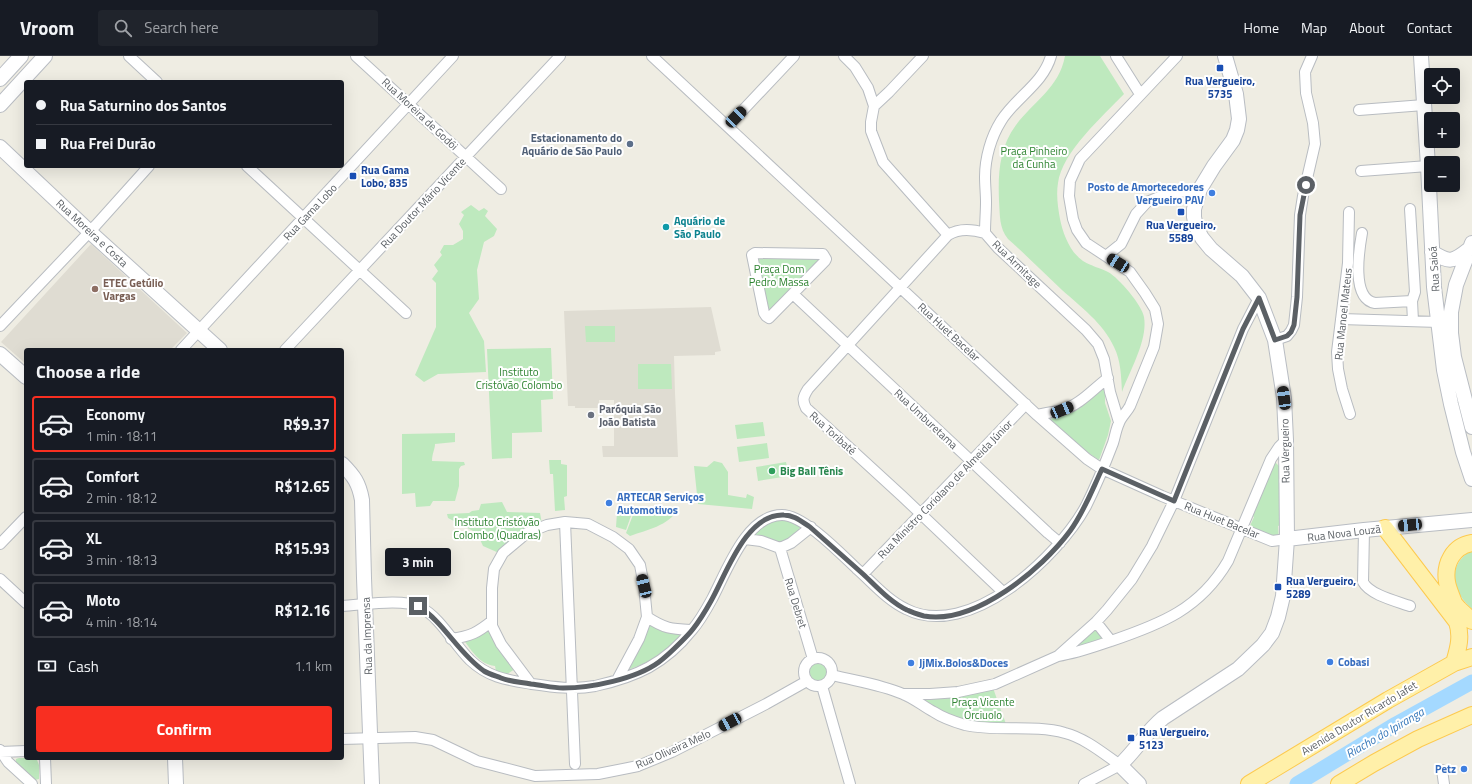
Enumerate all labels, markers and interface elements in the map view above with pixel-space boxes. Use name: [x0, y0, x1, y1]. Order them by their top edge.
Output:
search box: [98, 10, 378, 46]
text: Vroom: [20, 13, 74, 42]
text: Search here: [144, 16, 219, 39]
icon: search: [112, 17, 134, 39]
text: Home: [1244, 17, 1279, 38]
text: Map: [1301, 17, 1327, 38]
text: About: [1349, 17, 1385, 38]
text: Contact: [1407, 17, 1452, 38]
marker: Rua Vergueiro, 5735: [1215, 63, 1225, 73]
map controls: [1424, 68, 1460, 192]
button: locate: [1424, 68, 1460, 104]
place label: Rua Vergueiro, 5735: [1185, 73, 1255, 102]
street label: Rua Moreira de Godói: [378, 74, 462, 154]
text: Rua Saturnino dos Santos: [60, 94, 227, 117]
car: [723, 104, 749, 130]
button: +: [1424, 112, 1460, 148]
place label: Estacionamento do Aquário de São Paulo: [522, 130, 622, 159]
text: Rua Frei Durão: [60, 132, 156, 155]
marker: Estacionamento do Aquário de São Paulo: [625, 139, 635, 149]
park label: Praça Pinheiro da Cunha: [1001, 143, 1068, 172]
street label: Rua Doutor Mário Vicente: [377, 154, 470, 252]
button: −: [1424, 156, 1460, 192]
place label: Rua Gama Lobo, 835: [361, 162, 410, 191]
marker: Rua Gama Lobo, 835: [348, 171, 358, 181]
route start: [1297, 176, 1315, 194]
place label: Posto de Amortecedores Vergueiro PAV: [1087, 179, 1204, 208]
street label: Rua Gama Lobo: [279, 180, 341, 244]
marker: Posto de Amortecedores Vergueiro PAV: [1207, 188, 1217, 198]
street label: Rua Moreira e Costa: [53, 195, 132, 271]
marker: Rua Vergueiro, 5589: [1176, 207, 1186, 217]
place label: Aquário de São Paulo: [674, 213, 725, 242]
place label: Rua Vergueiro, 5589: [1146, 217, 1216, 246]
marker: Aquário de São Paulo: [661, 222, 671, 232]
street label: Rua Armitage: [989, 236, 1046, 292]
street label: Rua Saioá: [1424, 245, 1444, 292]
car: [1105, 252, 1131, 274]
park label: Praça Dom Pedro Massa: [749, 261, 810, 290]
street label: Rua Manoel Mateus: [1330, 267, 1356, 361]
place label: ETEC Getúlio Vargas: [103, 275, 164, 304]
marker: ETEC Getúlio Vargas: [90, 284, 100, 294]
street label: Rua Huet Bacelar: [914, 299, 984, 365]
text: Choose a ride: [36, 358, 140, 385]
park label: Instituto Cristóvão Colombo: [476, 364, 562, 393]
street label: Rua Umburetama: [891, 385, 962, 453]
car: [1276, 385, 1292, 411]
car: [1049, 400, 1075, 420]
place label: Paróquia São João Batista: [599, 401, 662, 430]
text: Economy: [86, 403, 145, 426]
icon: car: [38, 406, 74, 442]
street label: Rua Toribaté: [806, 408, 860, 459]
marker: Paróquia São João Batista: [586, 410, 596, 420]
text: R$9.37: [283, 413, 330, 436]
street label: Rua Ministro Coriolano de Almeida Júnior: [874, 416, 1016, 562]
street label: Rua Vergueiro: [1276, 418, 1294, 484]
text: 1 min · 18:11: [86, 426, 157, 446]
place label: Big Ball Tênis: [780, 463, 843, 479]
text: Comfort: [86, 465, 139, 488]
marker: Big Ball Tênis: [767, 466, 777, 476]
icon: car: [38, 468, 74, 504]
text: R$12.65: [275, 475, 330, 498]
text: 2 min · 18:12: [86, 488, 157, 508]
place label: ARTECAR Serviços Automotivos: [617, 489, 704, 518]
marker: ARTECAR Serviços Automotivos: [604, 498, 614, 508]
street label: Rua Huet Bacelar: [1182, 498, 1262, 542]
park label: Instituto Cristóvão Colombo (Quadras): [453, 514, 541, 543]
car: [1398, 518, 1422, 532]
street label: Rua Nova Louzã: [1306, 520, 1382, 545]
text: XL: [86, 527, 102, 550]
icon: car: [38, 530, 74, 566]
text: R$15.93: [275, 537, 330, 560]
callout: 3 min: [385, 548, 451, 576]
text: 3 min · 18:13: [86, 550, 157, 570]
text: 3 min: [402, 552, 434, 572]
car: [635, 573, 653, 599]
place label: Rua Vergueiro, 5289: [1286, 573, 1356, 602]
street label: Rua Debret: [781, 576, 811, 630]
marker: Rua Vergueiro, 5289: [1273, 582, 1283, 592]
text: Moto: [86, 589, 120, 612]
icon: car: [38, 592, 74, 628]
street label: Rua da Imprensa: [358, 596, 376, 675]
route end: [409, 597, 427, 615]
text: R$12.16: [275, 599, 330, 622]
text: 4 min · 18:14: [86, 612, 157, 632]
place label: Cobasi: [1338, 654, 1370, 670]
icon: cash: [36, 655, 58, 677]
text: Cash: [68, 655, 99, 678]
place label: JjMix.Bolos&Doces: [919, 655, 1008, 671]
text: 1.1 km: [295, 656, 332, 676]
marker: Cobasi: [1325, 657, 1335, 667]
marker: JjMix.Bolos&Doces: [906, 658, 916, 668]
street label: Avenida Doutor Ricardo Jafet: [1298, 677, 1420, 759]
park label: Praça Vicente Orciuolo: [952, 694, 1015, 723]
water label: Riacho do Ipiranga: [1342, 702, 1428, 763]
button: Confirm: [36, 706, 332, 752]
car: [717, 711, 743, 733]
place label: Rua Vergueiro, 5123: [1139, 724, 1209, 753]
street label: Rua Oliveira Melo: [633, 725, 713, 773]
marker: Rua Vergueiro, 5123: [1126, 733, 1136, 743]
place label: Petz: [1435, 761, 1456, 777]
marker: Petz: [1459, 764, 1469, 774]

